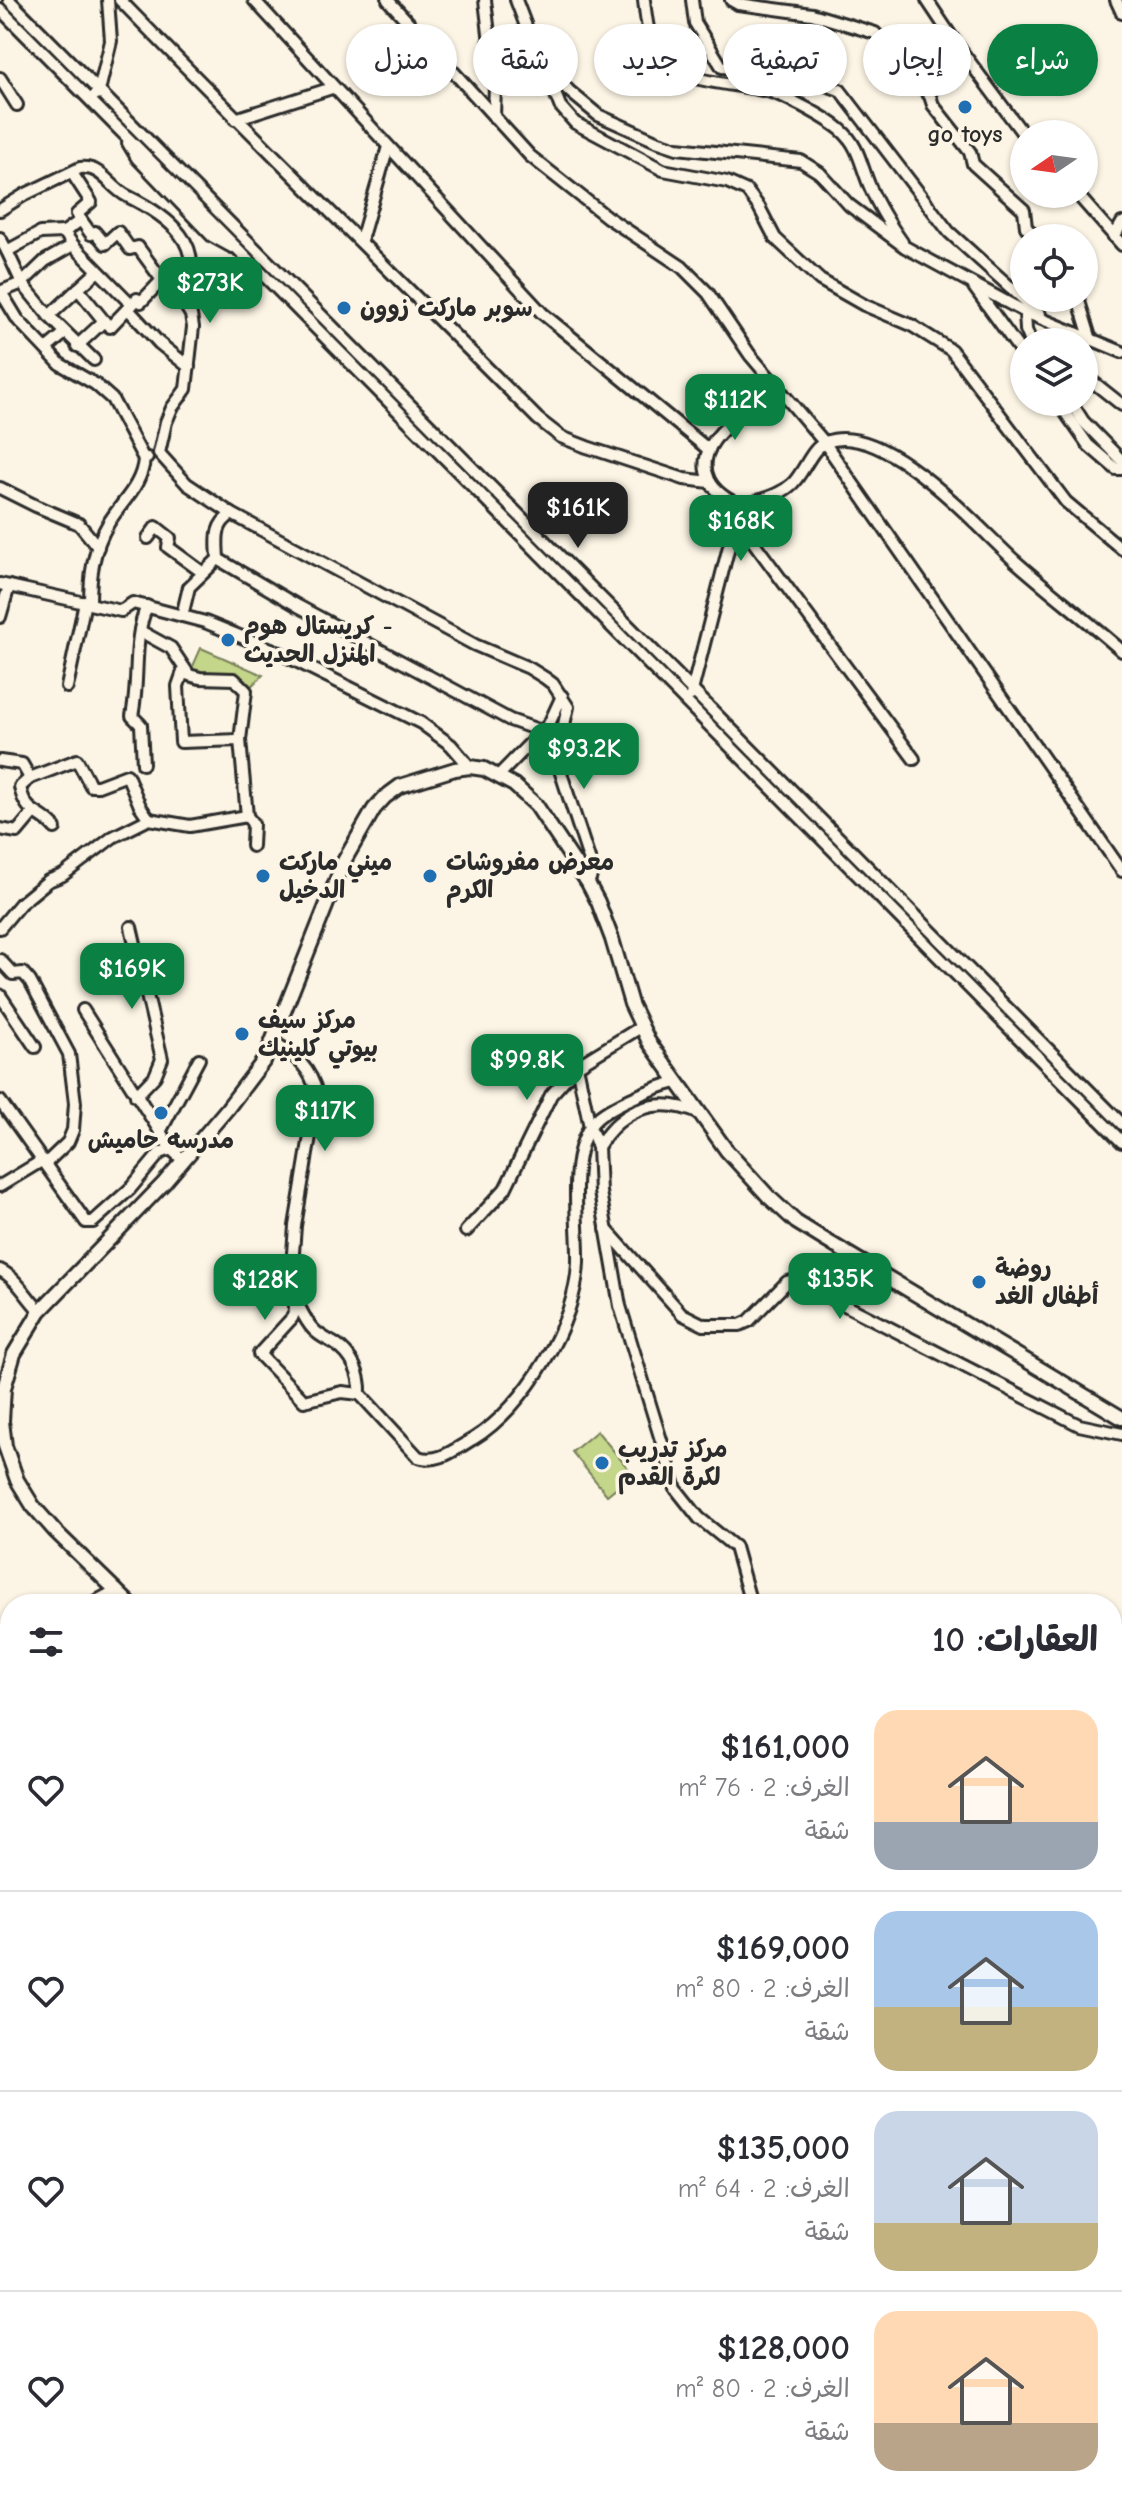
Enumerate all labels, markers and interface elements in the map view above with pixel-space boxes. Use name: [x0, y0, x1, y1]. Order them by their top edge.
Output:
chip: منزل: [346, 24, 457, 96]
chip: شقة: [473, 24, 578, 96]
chip: جديد: [594, 24, 707, 96]
chip: تصفية: [723, 24, 847, 96]
chip: إيجار: [863, 24, 971, 96]
chip: شراء: [987, 24, 1098, 96]
marker: go toys: [956, 98, 974, 116]
place label: go toys: [928, 120, 1002, 148]
north arrow: [1010, 120, 1098, 208]
map controls: [1010, 120, 1098, 416]
button: locate: [1010, 224, 1098, 312]
pin: $273K: [154, 257, 266, 325]
text: $273K: [176, 268, 244, 298]
place label: سوبر ماركت زوون: [360, 294, 533, 323]
marker: سوبر ماركت زوون: [335, 299, 353, 317]
button: layers: [1010, 328, 1098, 416]
pin: $112K: [679, 374, 791, 442]
text: $112K: [703, 385, 767, 415]
pin: $161K: [522, 482, 634, 550]
text: $161K: [546, 493, 610, 523]
pin: $168K: [685, 495, 797, 563]
text: $168K: [707, 506, 775, 536]
place label: كريستال هوم - المنزل الحديث: [244, 612, 393, 668]
marker: كريستال هوم - المنزل الحديث: [219, 631, 237, 649]
pin: $93.2K: [519, 723, 649, 791]
text: $93.2K: [547, 734, 621, 764]
place label: ميني ماركت الدخيل: [279, 848, 392, 904]
place label: معرض مفروشات الكرم: [446, 848, 614, 908]
marker: ميني ماركت الدخيل: [254, 867, 272, 885]
marker: معرض مفروشات الكرم: [421, 867, 439, 885]
pin: $169K: [76, 943, 188, 1011]
text: $169K: [98, 954, 166, 984]
place label: مركز سيف بيوتي كلينيك: [258, 1006, 378, 1069]
marker: مركز سيف بيوتي كلينيك: [233, 1025, 251, 1043]
pin: $99.8K: [462, 1034, 592, 1102]
text: $99.8K: [489, 1045, 565, 1075]
pin: $117K: [269, 1085, 381, 1153]
text: $117K: [294, 1096, 356, 1126]
marker: مدرسه حاميش: [152, 1104, 170, 1122]
place label: مدرسه حاميش: [88, 1126, 234, 1154]
pin: $135K: [784, 1253, 896, 1321]
pin: $128K: [209, 1254, 321, 1322]
place label: روضة أطفال الغد: [995, 1254, 1099, 1310]
text: $135K: [806, 1264, 874, 1294]
text: $128K: [232, 1265, 298, 1295]
marker: روضة أطفال الغد: [970, 1273, 988, 1291]
place label: مركز تدريب لكرة القدم: [618, 1435, 727, 1495]
marker: مركز تدريب لكرة القدم: [593, 1454, 611, 1472]
icon: filters: [24, 1620, 68, 1664]
text: العقارات: 10: [932, 1620, 1098, 1660]
text: $161,000: [720, 1727, 850, 1767]
icon: home: [938, 1742, 1034, 1838]
icon: heart: [24, 1768, 68, 1812]
text: الغرف: 2 · 76 m²: [678, 1773, 850, 1803]
text: شقة: [805, 1816, 850, 1846]
text: $169,000: [716, 1928, 850, 1968]
icon: home: [938, 1943, 1034, 2039]
icon: heart: [24, 1969, 68, 2013]
text: الغرف: 2 · 80 m²: [675, 1974, 850, 2004]
text: شقة: [805, 2017, 850, 2047]
text: $135,000: [717, 2128, 850, 2168]
icon: home: [938, 2143, 1034, 2239]
icon: heart: [24, 2169, 68, 2213]
text: الغرف: 2 · 64 m²: [678, 2174, 850, 2204]
text: شقة: [805, 2217, 850, 2247]
text: $128,000: [717, 2328, 850, 2368]
icon: home: [938, 2343, 1034, 2439]
icon: heart: [24, 2369, 68, 2413]
text: الغرف: 2 · 80 m²: [675, 2374, 850, 2404]
text: شقة: [805, 2417, 850, 2447]

